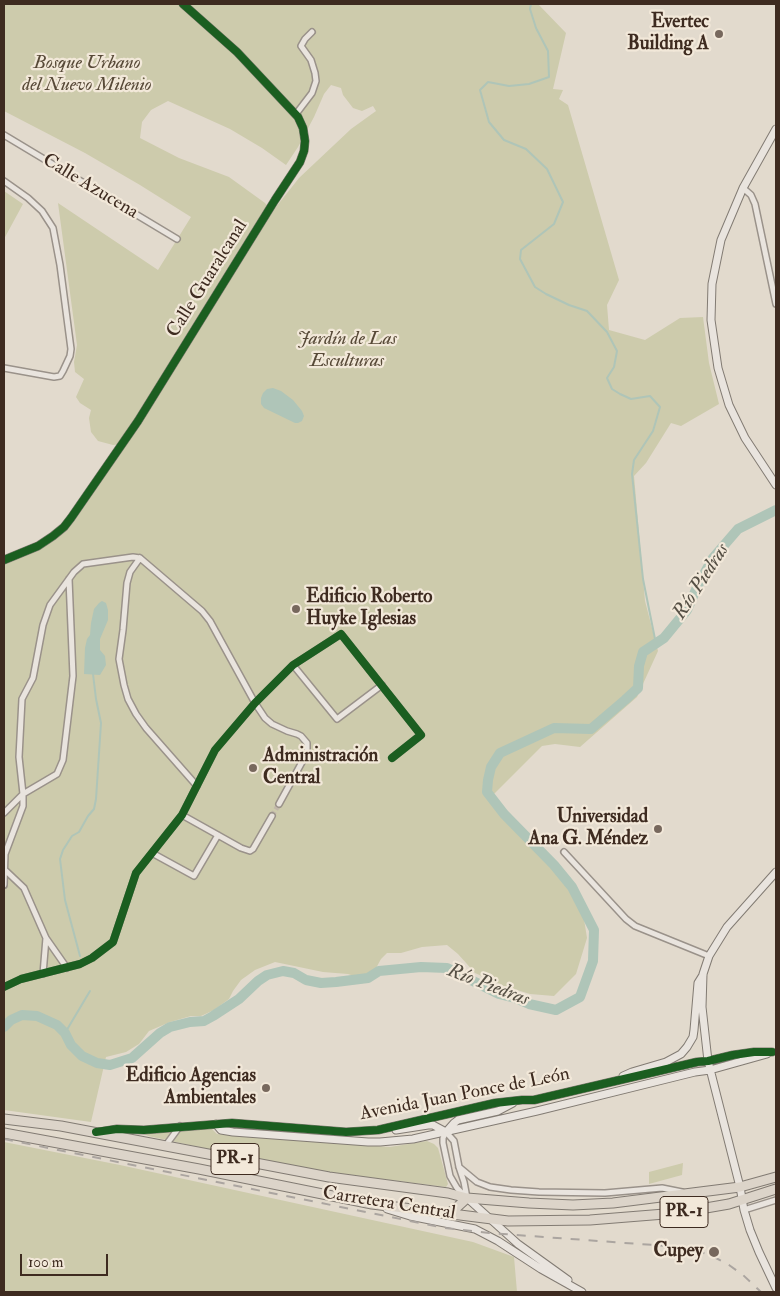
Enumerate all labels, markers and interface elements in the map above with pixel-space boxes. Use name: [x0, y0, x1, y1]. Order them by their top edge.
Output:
place label: Evertec Building A: [627, 12, 709, 56]
marker: Evertec Building A: [713, 28, 725, 40]
park label: Bosque Urbano del Nuevo Milenio: [22, 53, 152, 97]
street label: Calle Azucena: [38, 150, 142, 224]
street label: Calle Guaralcanal: [163, 216, 253, 342]
park label: Jardín de Las Esculturas: [297, 329, 397, 373]
water label: Río Piedras: [669, 540, 735, 624]
place label: Edificio Roberto Huyke Iglesias: [306, 587, 432, 631]
marker: Edificio Roberto Huyke Iglesias: [290, 603, 302, 615]
place label: Administración Central: [263, 746, 378, 790]
marker: Administración Central: [247, 762, 259, 774]
place label: Universidad Ana G. Méndez: [529, 807, 648, 851]
marker: Universidad Ana G. Méndez: [652, 823, 664, 835]
water label: Río Piedras: [444, 959, 532, 1013]
street label: Avenida Juan Ponce de León: [358, 1063, 572, 1127]
place label: Edificio Agencias Ambientales: [126, 1066, 256, 1110]
marker: Edificio Agencias Ambientales: [260, 1082, 272, 1094]
road number: PR-1: [211, 1144, 259, 1174]
street label: Carretera Central: [321, 1182, 457, 1226]
road number: PR-1: [660, 1196, 708, 1228]
place label: Cupey: [654, 1241, 703, 1263]
scale bar: [22, 1244, 110, 1276]
marker: Cupey: [707, 1245, 721, 1259]
text: 100 m: [28, 1253, 63, 1272]

